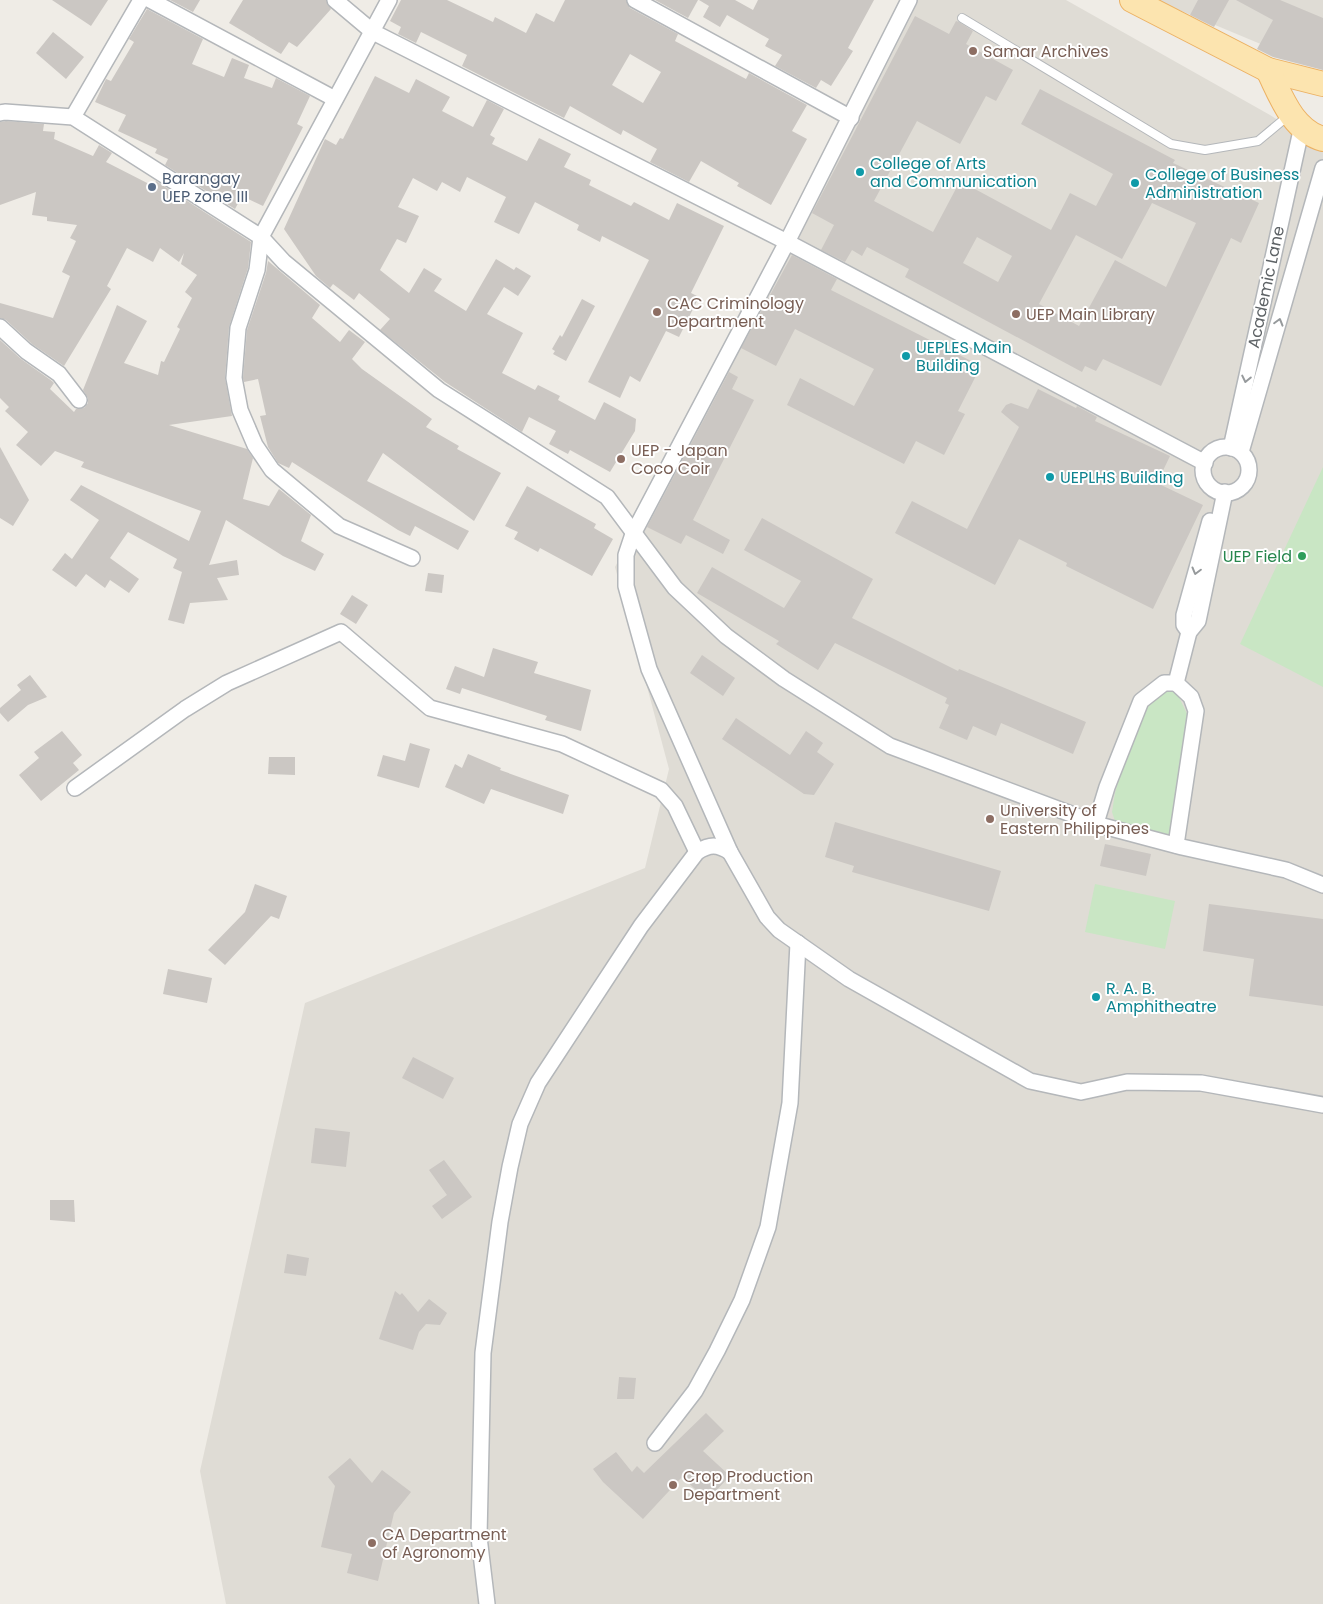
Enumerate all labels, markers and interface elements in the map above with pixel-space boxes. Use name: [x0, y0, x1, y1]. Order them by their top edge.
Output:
place label: Samar Archives: [983, 40, 1109, 63]
marker: Samar Archives: [967, 45, 979, 57]
place label: College of Arts and Communication: [870, 152, 1037, 193]
place label: College of Business Administration: [1145, 163, 1299, 204]
marker: College of Arts and Communication: [854, 166, 866, 178]
place label: Barangay UEP zone III: [162, 167, 248, 208]
marker: College of Business Administration: [1129, 177, 1141, 189]
marker: Barangay UEP zone III: [146, 181, 158, 193]
street label: Academic Lane: [1242, 224, 1290, 350]
place label: CAC Criminology Department: [667, 292, 804, 333]
place label: UEP Main Library: [1026, 303, 1155, 326]
marker: CAC Criminology Department: [651, 306, 663, 318]
marker: UEP Main Library: [1010, 308, 1022, 320]
one-way arrow: [1273, 317, 1284, 326]
place label: UEPLES Main Building: [916, 336, 1012, 377]
marker: UEPLES Main Building: [900, 350, 912, 362]
one-way arrow: [1241, 375, 1252, 383]
place label: UEP - Japan Coco Coir: [631, 439, 728, 480]
marker: UEP - Japan Coco Coir: [615, 453, 627, 465]
place label: UEPLHS Building: [1060, 466, 1184, 489]
marker: UEPLHS Building: [1044, 471, 1056, 483]
place label: UEP Field: [1223, 545, 1292, 568]
marker: UEP Field: [1296, 550, 1308, 562]
one-way arrow: [1191, 567, 1202, 576]
place label: University of Eastern Philippines: [1000, 799, 1149, 840]
marker: University of Eastern Philippines: [984, 813, 996, 825]
place label: R. A. B. Amphitheatre: [1106, 977, 1217, 1018]
marker: R. A. B. Amphitheatre: [1090, 991, 1102, 1003]
place label: Crop Production Department: [683, 1465, 813, 1506]
marker: Crop Production Department: [667, 1479, 679, 1491]
place label: CA Department of Agronomy: [382, 1523, 507, 1564]
marker: CA Department of Agronomy: [366, 1537, 378, 1549]

